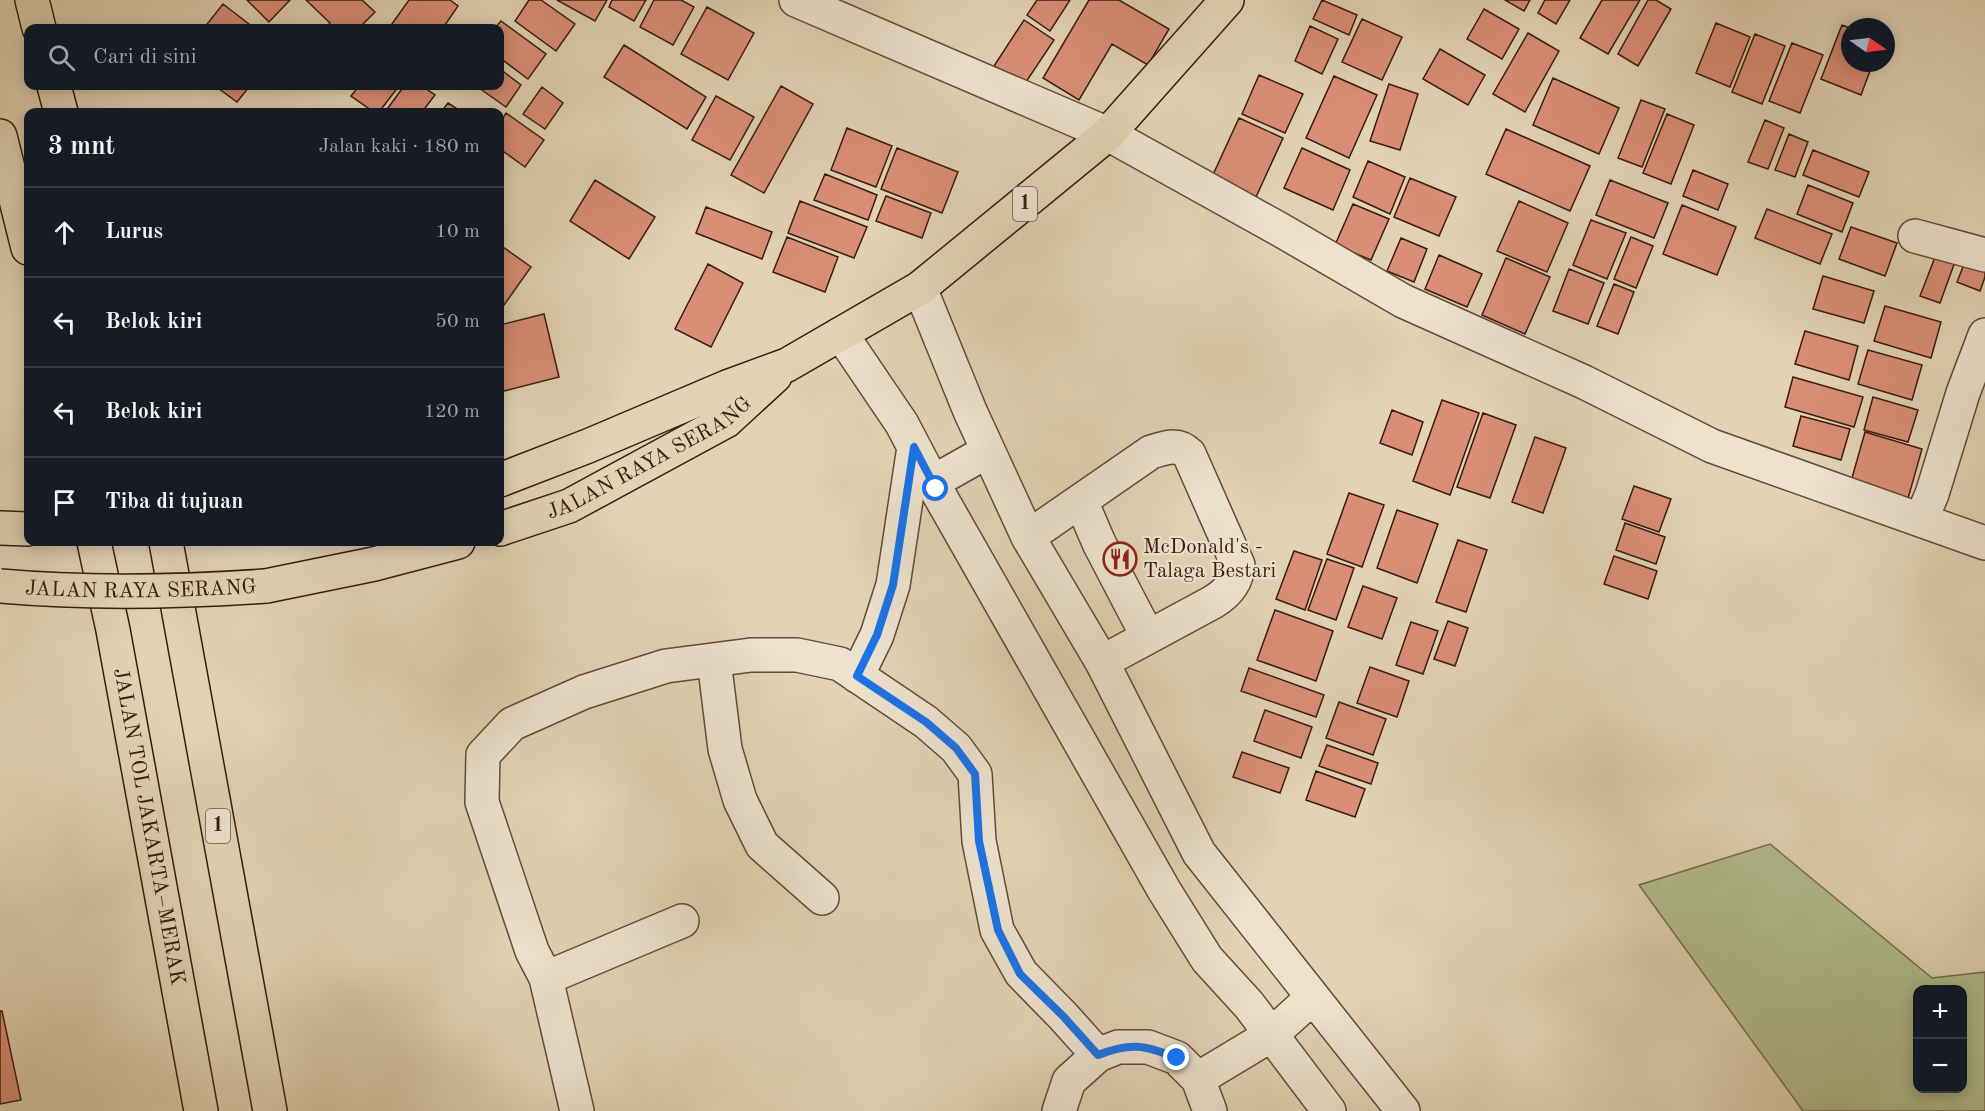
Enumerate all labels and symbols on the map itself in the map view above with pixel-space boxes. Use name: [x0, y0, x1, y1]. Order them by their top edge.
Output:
north arrow: [1841, 18, 1895, 72]
road number: 1: [1013, 187, 1037, 221]
street label: JALAN RAYA SERANG: [544, 393, 756, 523]
route start: [922, 475, 948, 501]
place label: McDonald's - Talaga Bestari: [1143, 537, 1276, 582]
restaurant icon: McDonald's - Talaga Bestari: [1102, 541, 1138, 577]
street label: JALAN RAYA SERANG: [24, 576, 257, 602]
street label: JALAN TOL JAKARTA–MERAK: [110, 666, 188, 987]
road number: 1: [206, 809, 230, 843]
route end: [1163, 1044, 1189, 1070]

